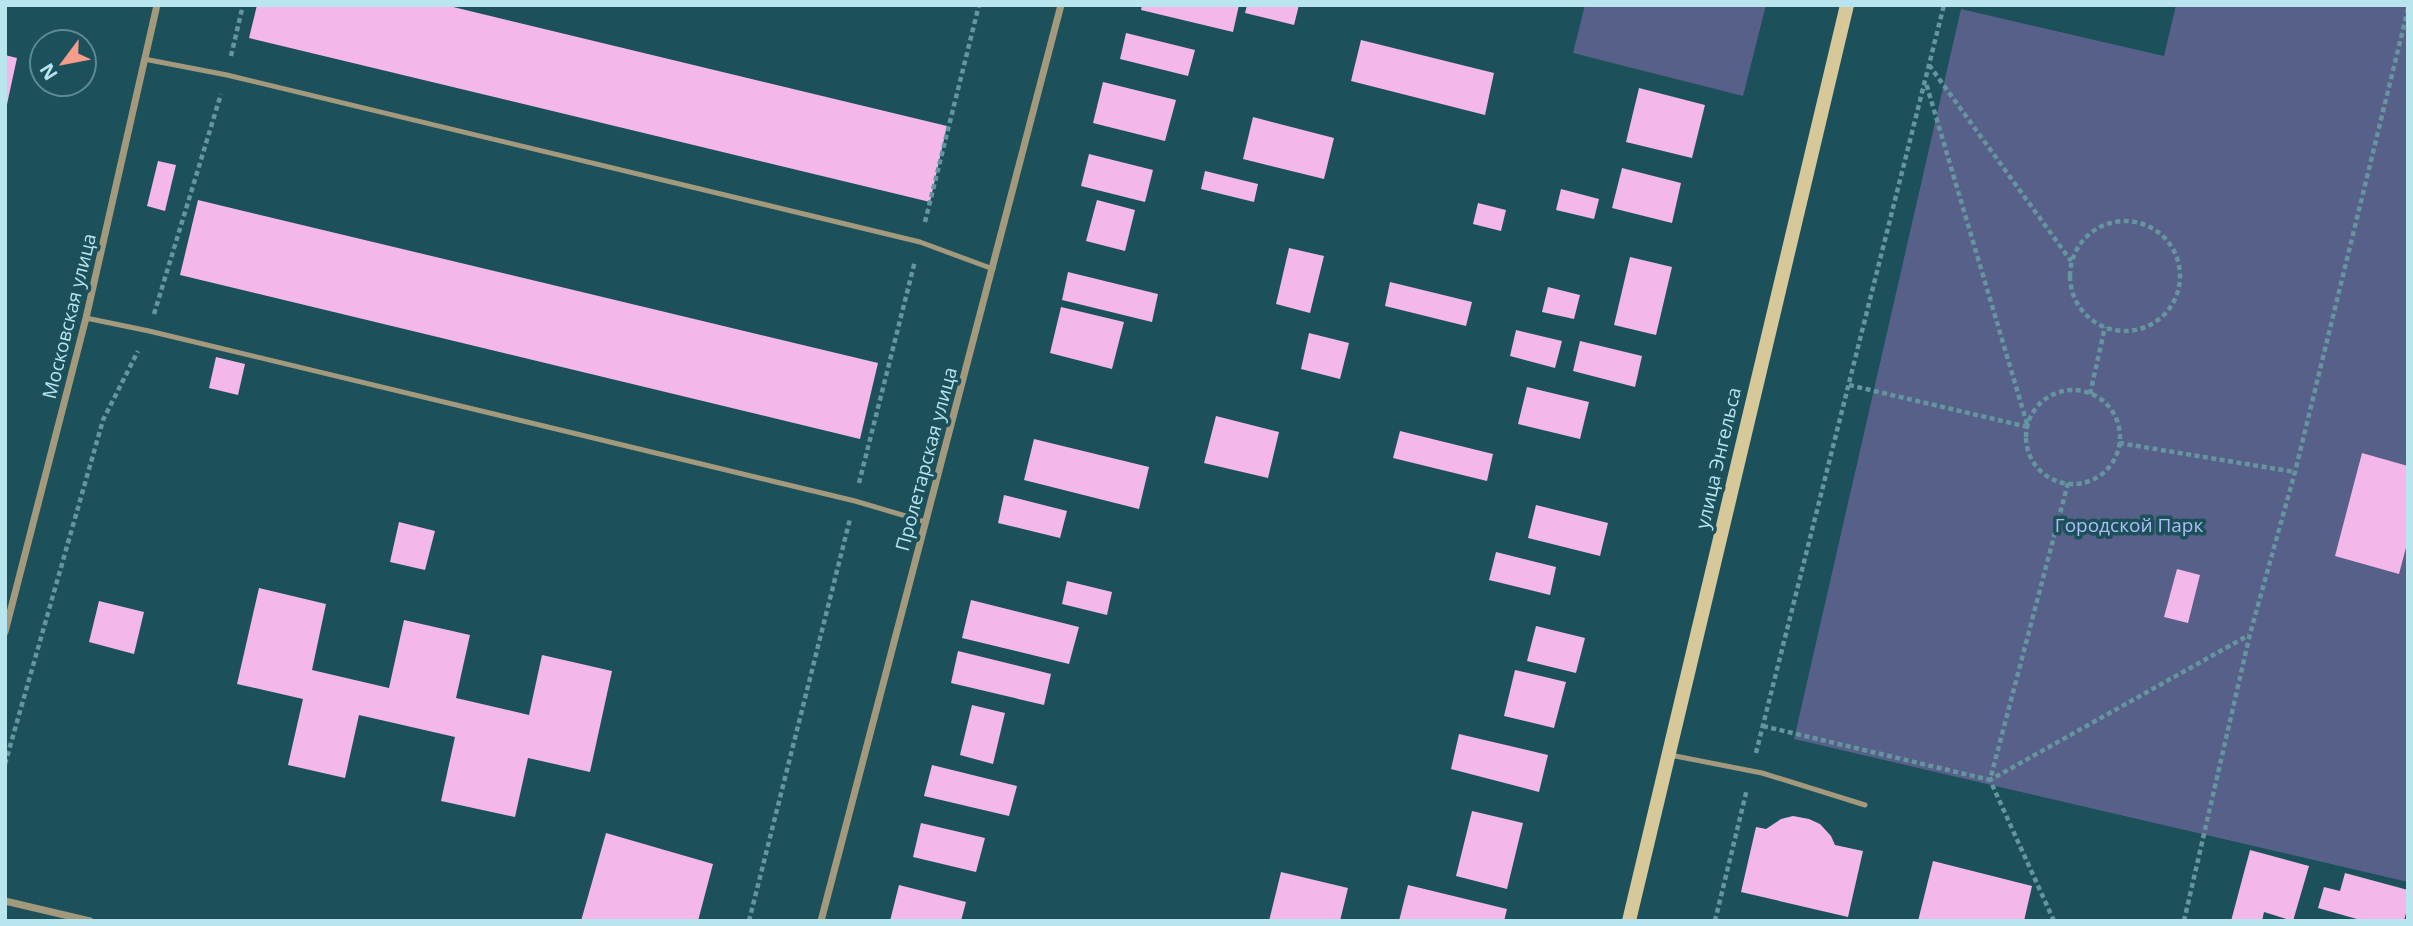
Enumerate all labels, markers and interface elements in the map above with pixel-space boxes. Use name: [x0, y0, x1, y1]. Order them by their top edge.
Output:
north arrow: [28, 28, 98, 98]
text: N: [33, 59, 64, 85]
street label: Московская улица: [36, 231, 102, 401]
street label: Пролетарская улица: [889, 364, 963, 554]
street label: улица Энгельса: [1689, 385, 1747, 531]
park label: Городской Парк: [2055, 512, 2203, 538]

